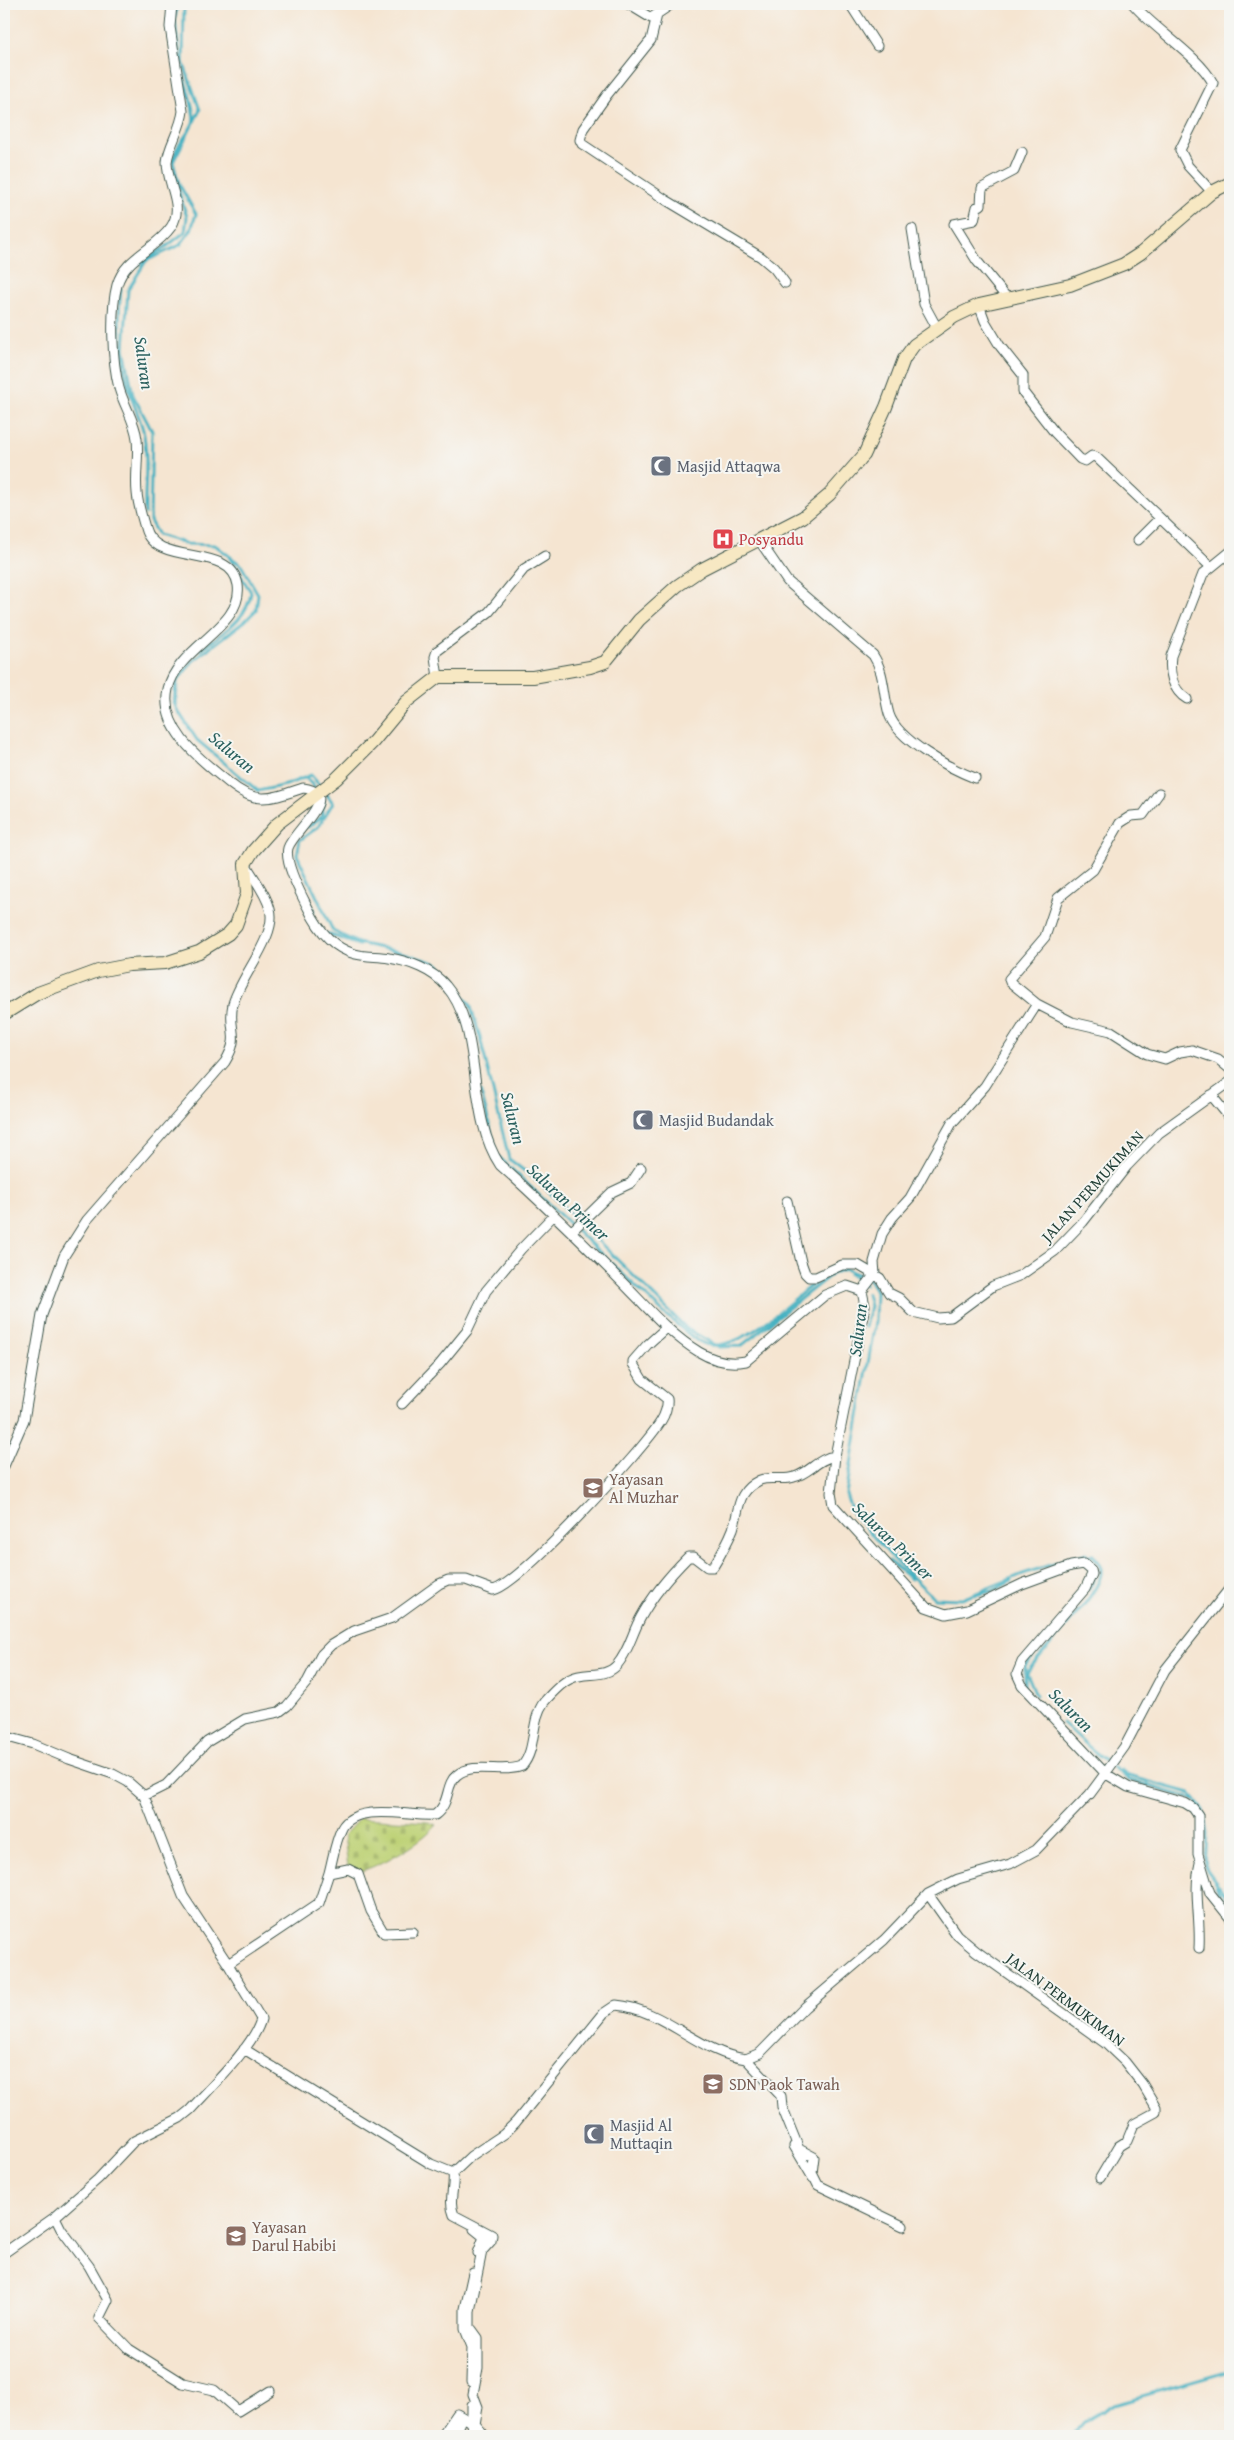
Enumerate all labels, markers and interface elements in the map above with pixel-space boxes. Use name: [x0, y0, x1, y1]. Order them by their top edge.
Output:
water label: Saluran: [127, 335, 162, 391]
mosque icon: Masjid Attaqwa: [649, 454, 673, 478]
place label: Masjid Attaqwa: [677, 454, 781, 478]
hospital icon: Posyandu: [711, 527, 735, 551]
place label: Posyandu: [739, 527, 804, 551]
water label: Saluran: [203, 724, 262, 779]
water label: Saluran: [494, 1089, 533, 1147]
mosque icon: Masjid Budandak: [631, 1108, 655, 1132]
place label: Masjid Budandak: [659, 1108, 775, 1132]
street label: JALAN PERMUKIMAN: [1034, 1124, 1149, 1249]
water label: Saluran Primer: [521, 1156, 617, 1248]
water label: Saluran: [841, 1302, 874, 1358]
place label: Yayasan Al Muzhar: [609, 1467, 679, 1509]
school or university icon: Yayasan Al Muzhar: [581, 1476, 605, 1500]
water label: Saluran Primer: [846, 1495, 941, 1588]
water label: Saluran: [1043, 1681, 1100, 1738]
street label: JALAN PERMUKIMAN: [1000, 1945, 1131, 2052]
school or university icon: SDN Paok Tawah: [701, 2072, 725, 2096]
place label: SDN Paok Tawah: [729, 2072, 840, 2096]
place label: Masjid Al Muttaqin: [610, 2113, 673, 2155]
mosque icon: Masjid Al Muttaqin: [582, 2122, 606, 2146]
place label: Yayasan Darul Habibi: [252, 2215, 337, 2257]
school or university icon: Yayasan Darul Habibi: [224, 2224, 248, 2248]

